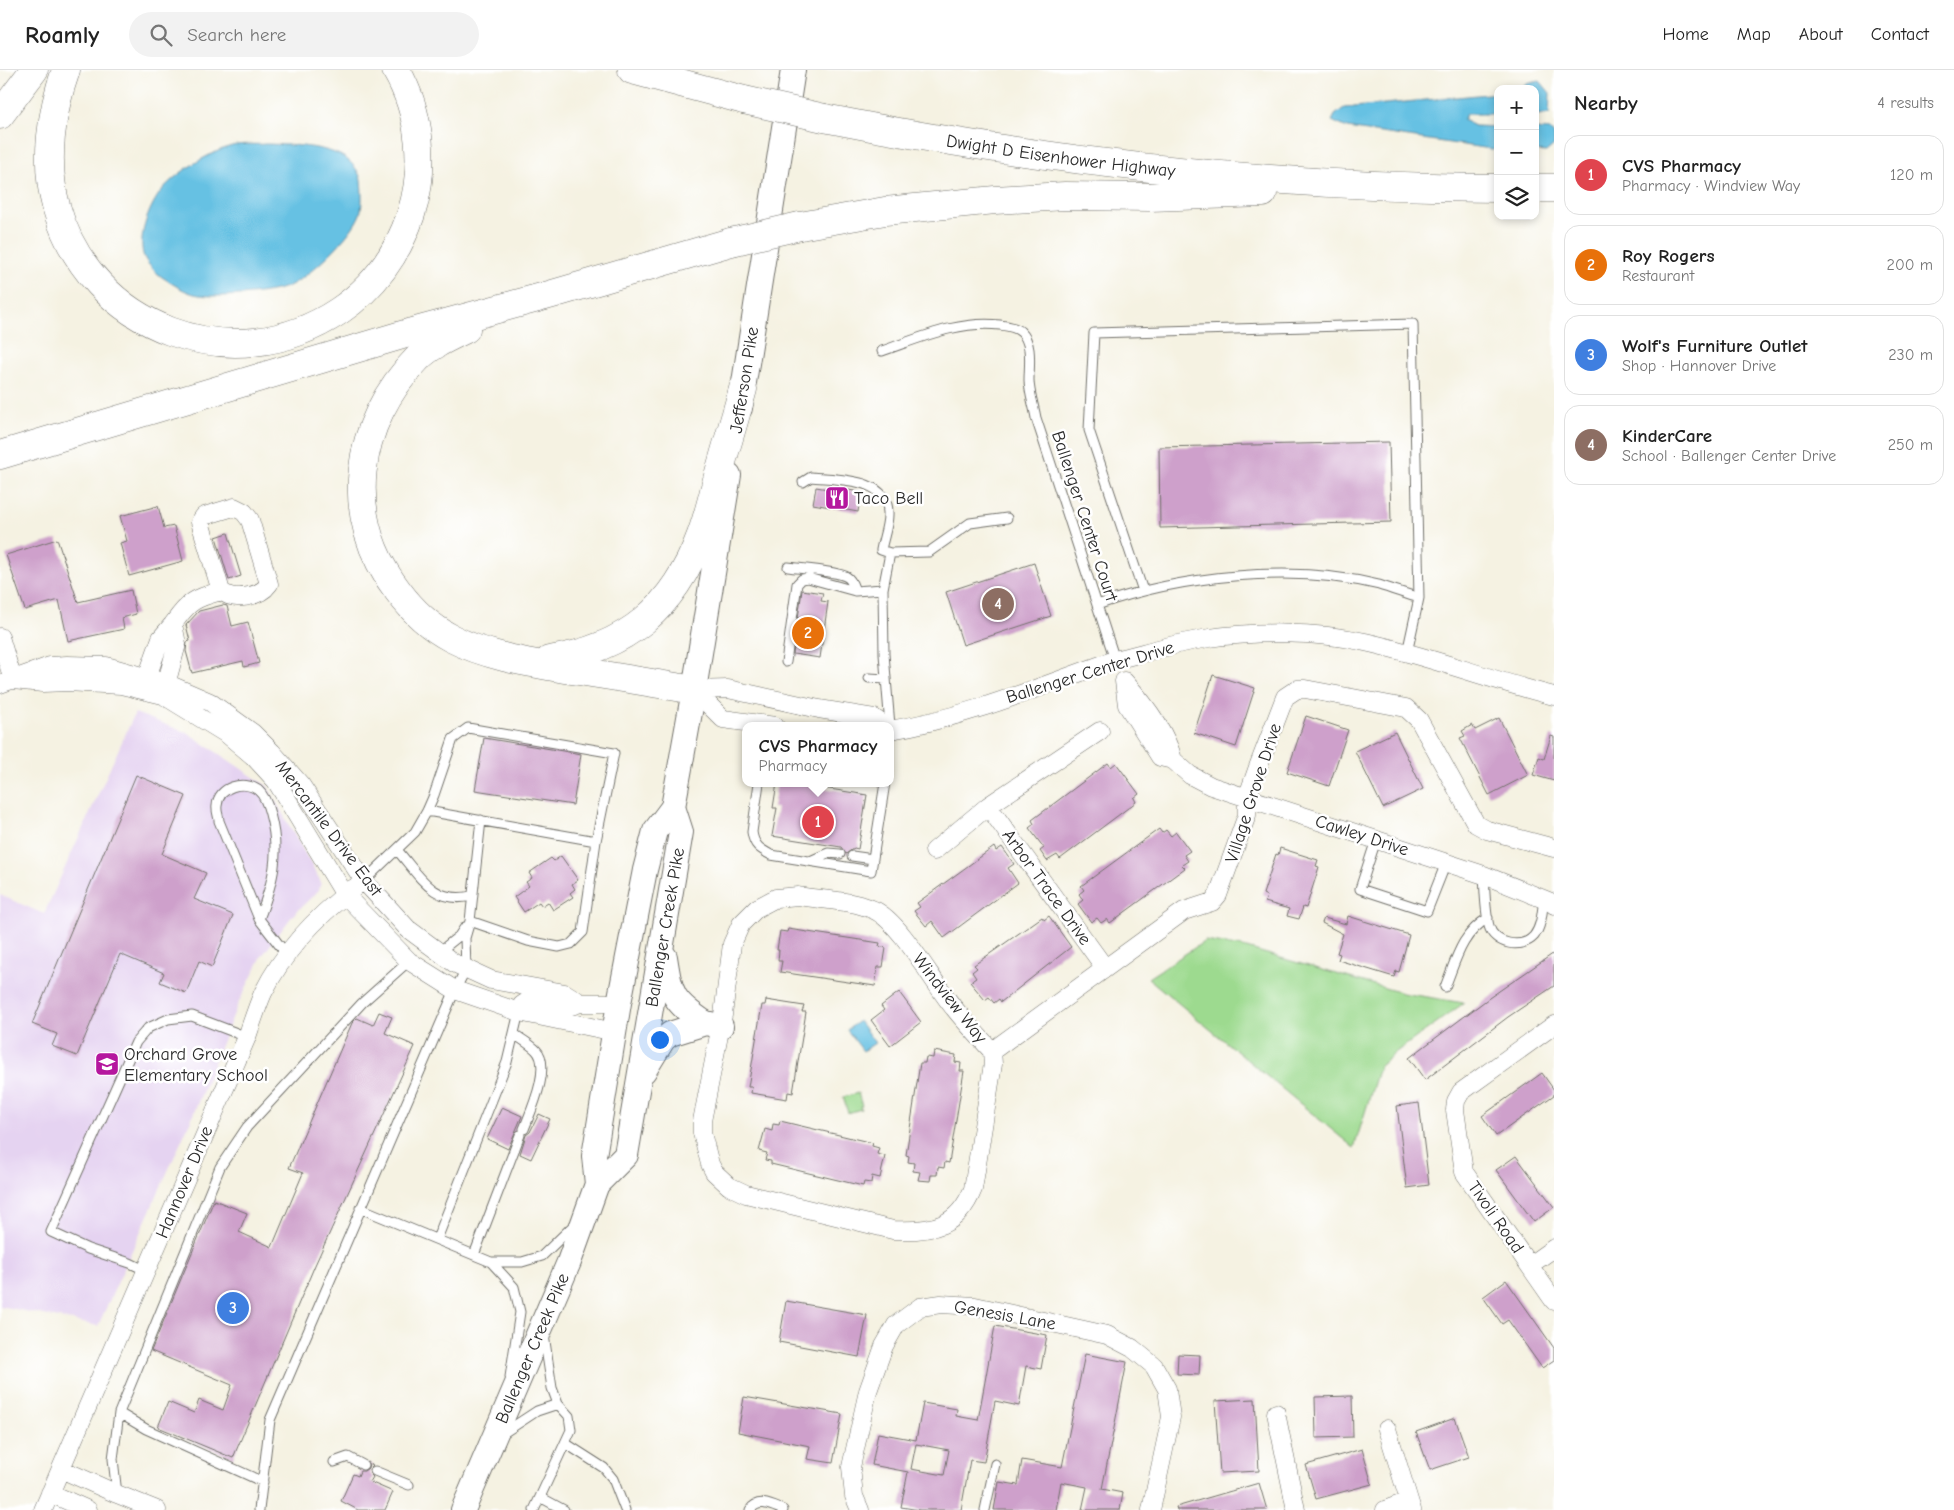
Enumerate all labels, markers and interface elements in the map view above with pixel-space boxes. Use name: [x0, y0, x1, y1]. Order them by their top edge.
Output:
search box: [129, 12, 479, 57]
text: Roamly: [25, 21, 99, 49]
icon: search: [147, 21, 175, 49]
text: Search here: [187, 24, 286, 46]
text: Home: [1662, 24, 1709, 45]
text: Map: [1737, 24, 1771, 45]
text: About: [1799, 24, 1843, 45]
text: Contact: [1871, 24, 1929, 45]
map controls: [1494, 85, 1539, 220]
button: +: [1494, 85, 1539, 130]
text: Nearby: [1574, 91, 1638, 115]
text: 4 results: [1877, 94, 1934, 112]
street label: Dwight D Eisenhower Highway: [945, 130, 1177, 182]
button: −: [1494, 130, 1539, 175]
text: CVS Pharmacy: [1622, 155, 1741, 177]
text: 1: [1588, 166, 1594, 184]
text: 120 m: [1890, 166, 1933, 184]
button: layers: [1494, 175, 1539, 220]
text: Pharmacy · Windview Way: [1622, 177, 1800, 195]
text: Roy Rogers: [1622, 245, 1715, 267]
text: 2: [1587, 256, 1595, 274]
text: 200 m: [1887, 256, 1933, 274]
text: Restaurant: [1622, 267, 1694, 285]
street label: Jefferson Pike: [726, 325, 763, 435]
text: Wolf's Furniture Outlet: [1622, 335, 1807, 357]
text: 3: [1587, 346, 1595, 364]
text: 230 m: [1888, 346, 1933, 364]
text: Shop · Hannover Drive: [1622, 357, 1776, 375]
text: KinderCare: [1622, 425, 1712, 447]
street label: Ballenger Center Court: [1047, 428, 1122, 605]
text: 4: [1587, 436, 1595, 454]
text: 250 m: [1888, 436, 1933, 454]
text: School · Ballenger Center Drive: [1622, 447, 1836, 465]
restaurant icon: Taco Bell: [824, 485, 850, 511]
place label: Taco Bell: [854, 488, 923, 509]
pin: 4: [982, 585, 1014, 623]
pin: 2: [792, 614, 824, 652]
street label: Ballenger Center Drive: [1004, 637, 1177, 708]
street label: Village Grove Drive: [1221, 721, 1286, 866]
popup: [742, 722, 894, 787]
text: CVS Pharmacy: [758, 735, 878, 757]
street label: Mercantile Drive East: [271, 756, 387, 901]
text: Pharmacy: [758, 757, 827, 775]
pin: 1: [802, 803, 834, 841]
street label: Cawley Drive: [1313, 811, 1411, 860]
street label: Arbor Trace Drive: [998, 825, 1096, 949]
street label: Ballenger Creek Pike: [641, 846, 689, 1009]
street label: Windview Way: [908, 949, 992, 1048]
your location: [647, 1027, 673, 1053]
place label: Orchard Grove Elementary School: [124, 1044, 268, 1086]
school or university icon: Orchard Grove Elementary School: [94, 1051, 120, 1077]
street label: Hannover Drive: [151, 1123, 217, 1241]
street label: Tivoli Road: [1463, 1177, 1528, 1257]
street label: Ballenger Creek Pike: [491, 1270, 574, 1427]
pin: 3: [217, 1289, 249, 1327]
street label: Genesis Lane: [952, 1296, 1057, 1335]

